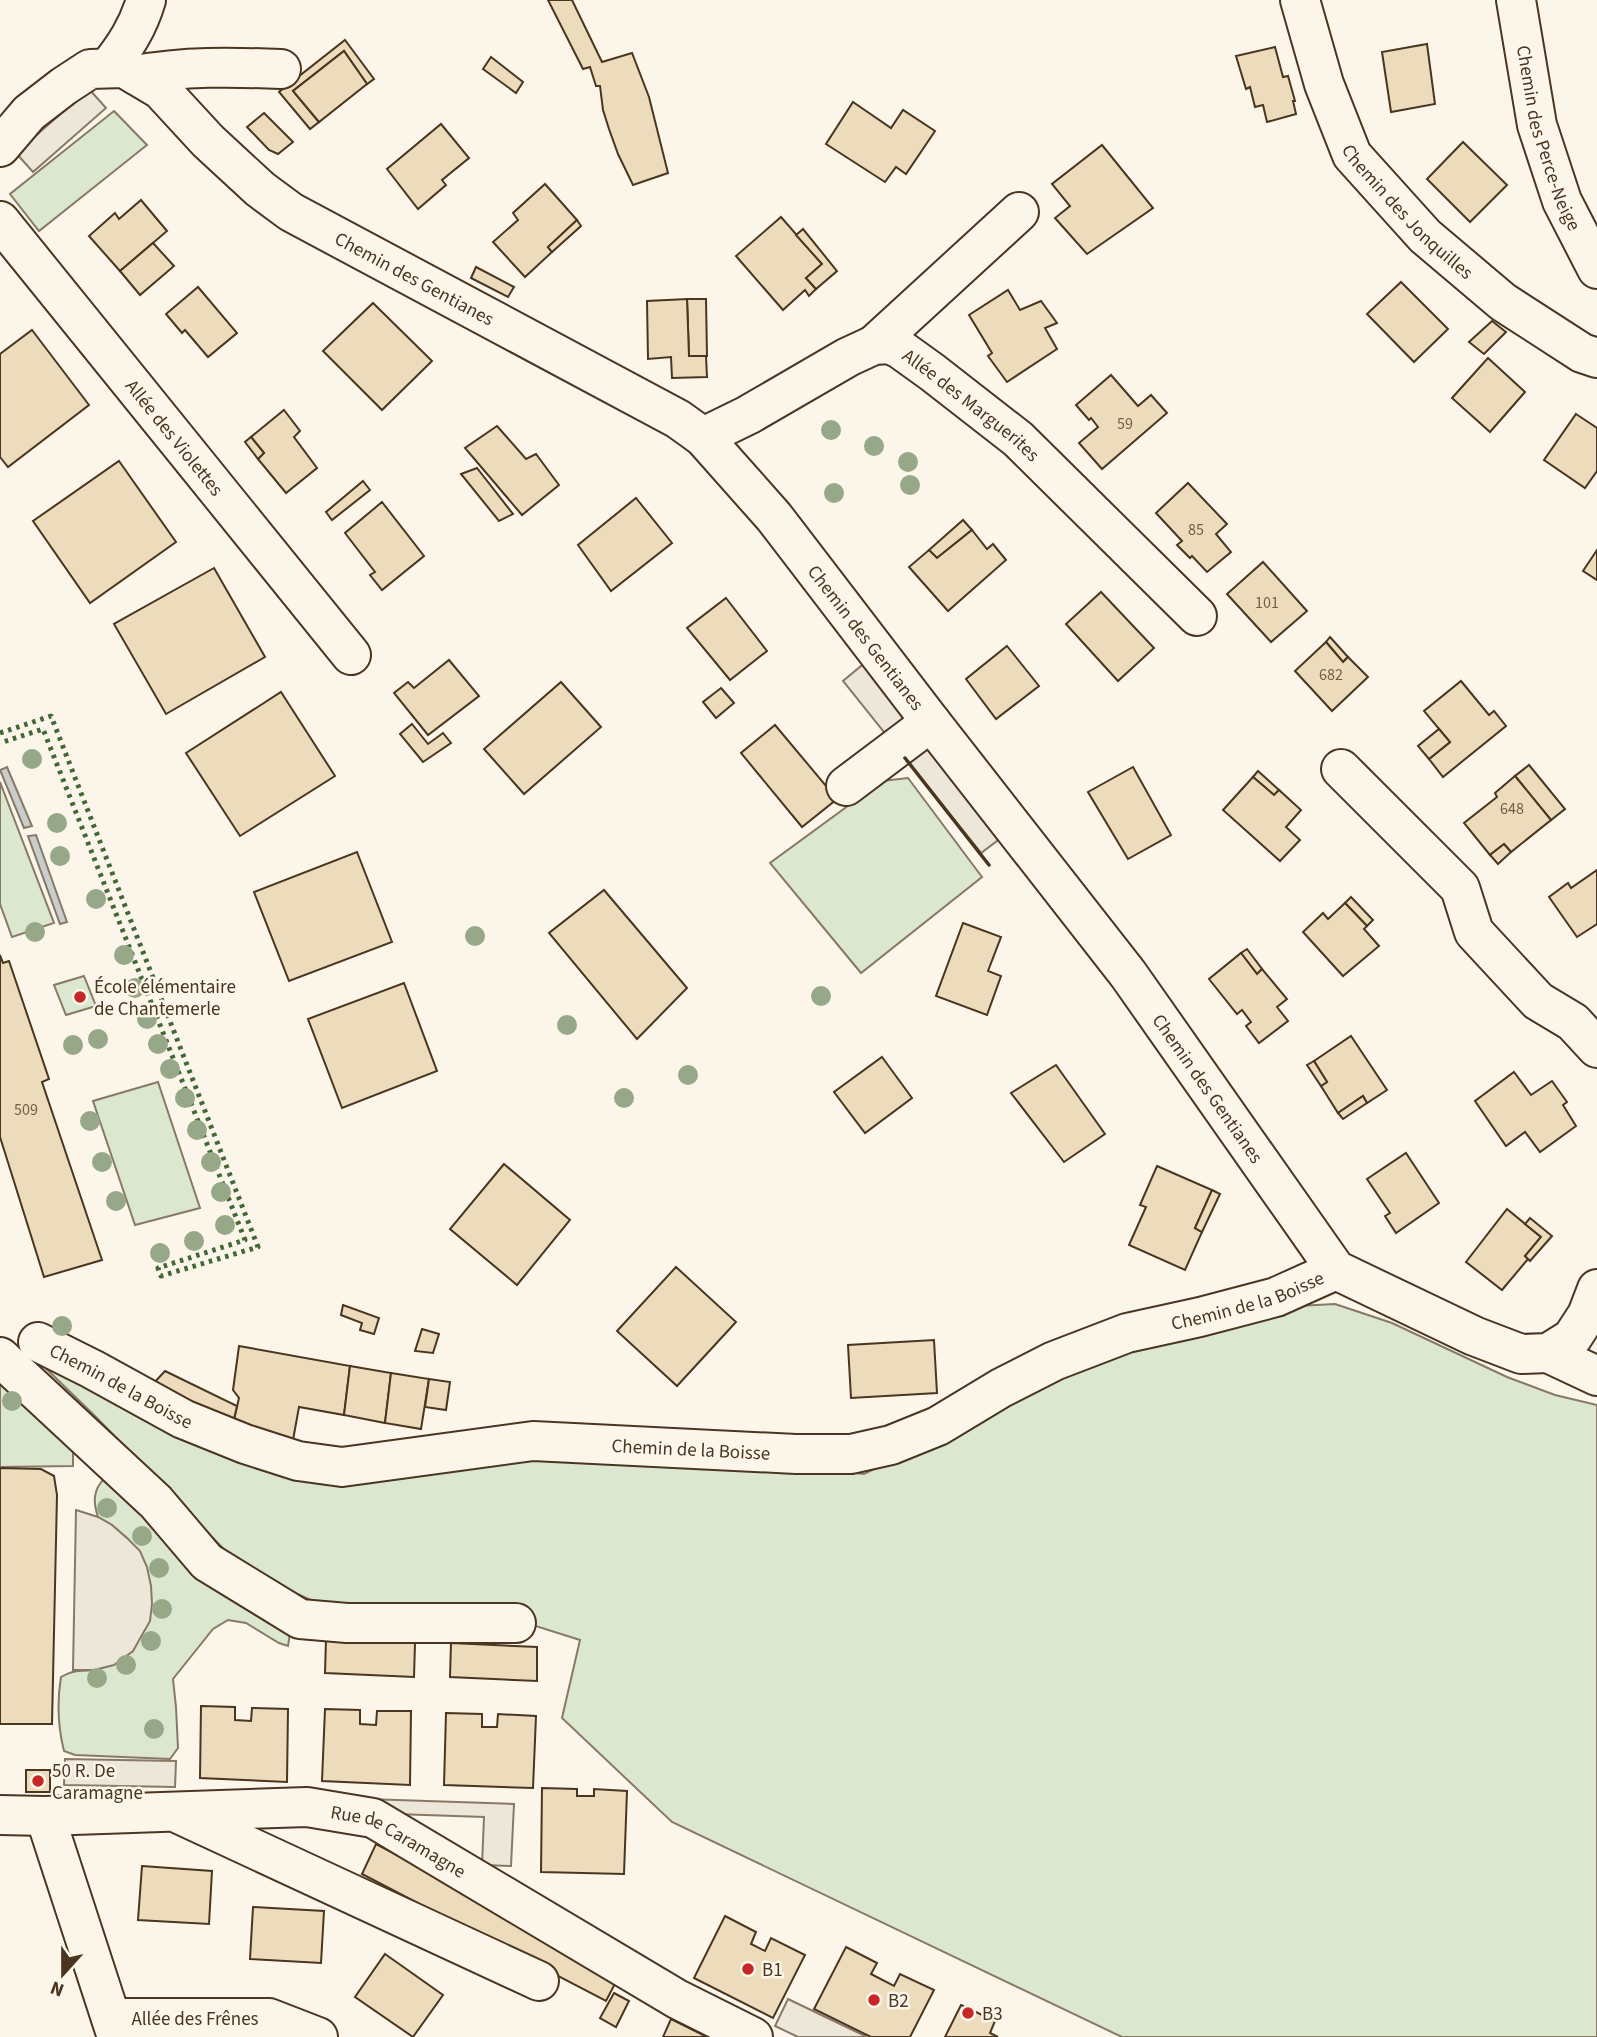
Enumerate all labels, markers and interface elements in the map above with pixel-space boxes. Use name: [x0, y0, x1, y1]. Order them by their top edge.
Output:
street label: Chemin des Perce-Neige: [1509, 43, 1587, 236]
street label: Chemin des Jonquilles: [1334, 141, 1479, 286]
street label: Chemin des Gentianes: [329, 226, 498, 333]
street label: Allée des Marguerites: [896, 343, 1045, 468]
street label: Allée des Violettes: [118, 374, 229, 502]
house number: 59: [1117, 413, 1133, 435]
house number: 85: [1188, 519, 1204, 541]
street label: Chemin des Gentianes: [800, 560, 930, 717]
house number: 101: [1255, 592, 1279, 614]
house number: 682: [1319, 664, 1343, 686]
house number: 648: [1500, 798, 1524, 820]
place label: École élémentaire de Chantemerle: [94, 974, 236, 1023]
marker: École élémentaire de Chantemerle: [72, 989, 88, 1005]
street label: Chemin des Gentianes: [1145, 1009, 1269, 1169]
house number: 509: [14, 1099, 38, 1121]
street label: Chemin de la Boisse: [1169, 1265, 1329, 1338]
street label: Chemin de la Boisse: [44, 1338, 196, 1436]
street label: Chemin de la Boisse: [611, 1433, 771, 1468]
place label: 50 R. De Caramagne: [52, 1758, 143, 1807]
marker: 50 R. De Caramagne: [30, 1773, 46, 1789]
street label: Rue de Caramagne: [328, 1799, 471, 1885]
north arrow: [28, 1939, 98, 2009]
place label: B1: [762, 1957, 783, 1984]
marker: B1: [740, 1961, 756, 1977]
text: N: [47, 1974, 68, 2003]
place label: B2: [888, 1988, 909, 2015]
marker: B2: [866, 1992, 882, 2008]
place label: B3: [982, 2001, 1003, 2028]
marker: B3: [960, 2005, 976, 2021]
street label: Allée des Frênes: [131, 2006, 259, 2033]

